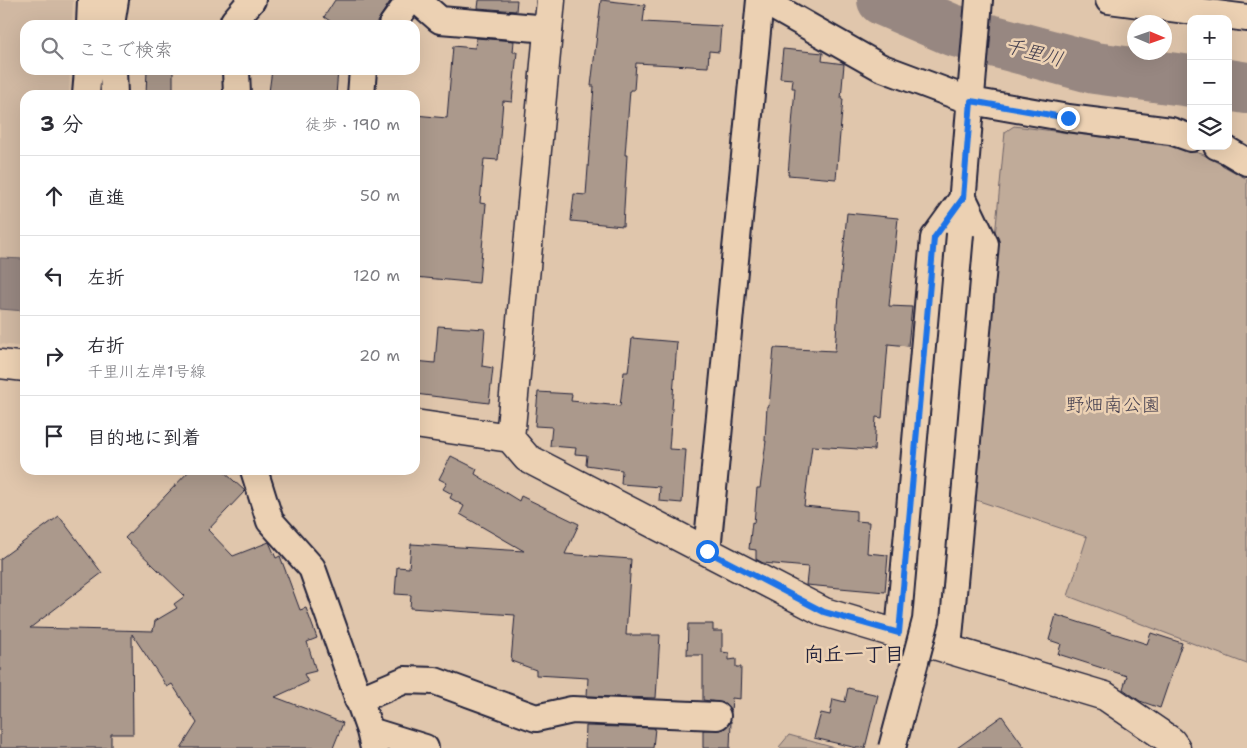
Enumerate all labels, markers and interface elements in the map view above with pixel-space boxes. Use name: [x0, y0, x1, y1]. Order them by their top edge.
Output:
north arrow: [1127, 15, 1172, 60]
map controls: [1187, 15, 1232, 150]
button: +: [1187, 15, 1232, 60]
search box: [20, 20, 420, 75]
water label: 千里川: [1002, 32, 1066, 72]
icon: search: [38, 34, 66, 62]
text: ここで検索: [78, 37, 173, 62]
button: −: [1187, 60, 1232, 105]
button: layers: [1187, 105, 1232, 150]
route end: [1057, 107, 1080, 130]
text: 3 分: [40, 110, 83, 138]
text: 徒歩 · 190 m: [305, 114, 400, 135]
icon: ahead: [40, 182, 68, 210]
text: 直進: [87, 185, 125, 210]
text: 50 m: [360, 185, 400, 206]
icon: left: [40, 262, 68, 290]
text: 左折: [87, 265, 125, 290]
text: 120 m: [353, 265, 400, 286]
text: 右折: [87, 333, 125, 358]
icon: right: [40, 342, 68, 370]
text: 20 m: [359, 345, 400, 366]
text: 千里川左岸1号線: [87, 361, 206, 382]
park label: 野畑南公園: [1065, 392, 1161, 417]
icon: arrive: [40, 422, 68, 450]
text: 目的地に到着: [87, 425, 201, 450]
route start: [696, 540, 719, 563]
district label: 向丘一丁目: [804, 641, 904, 667]

